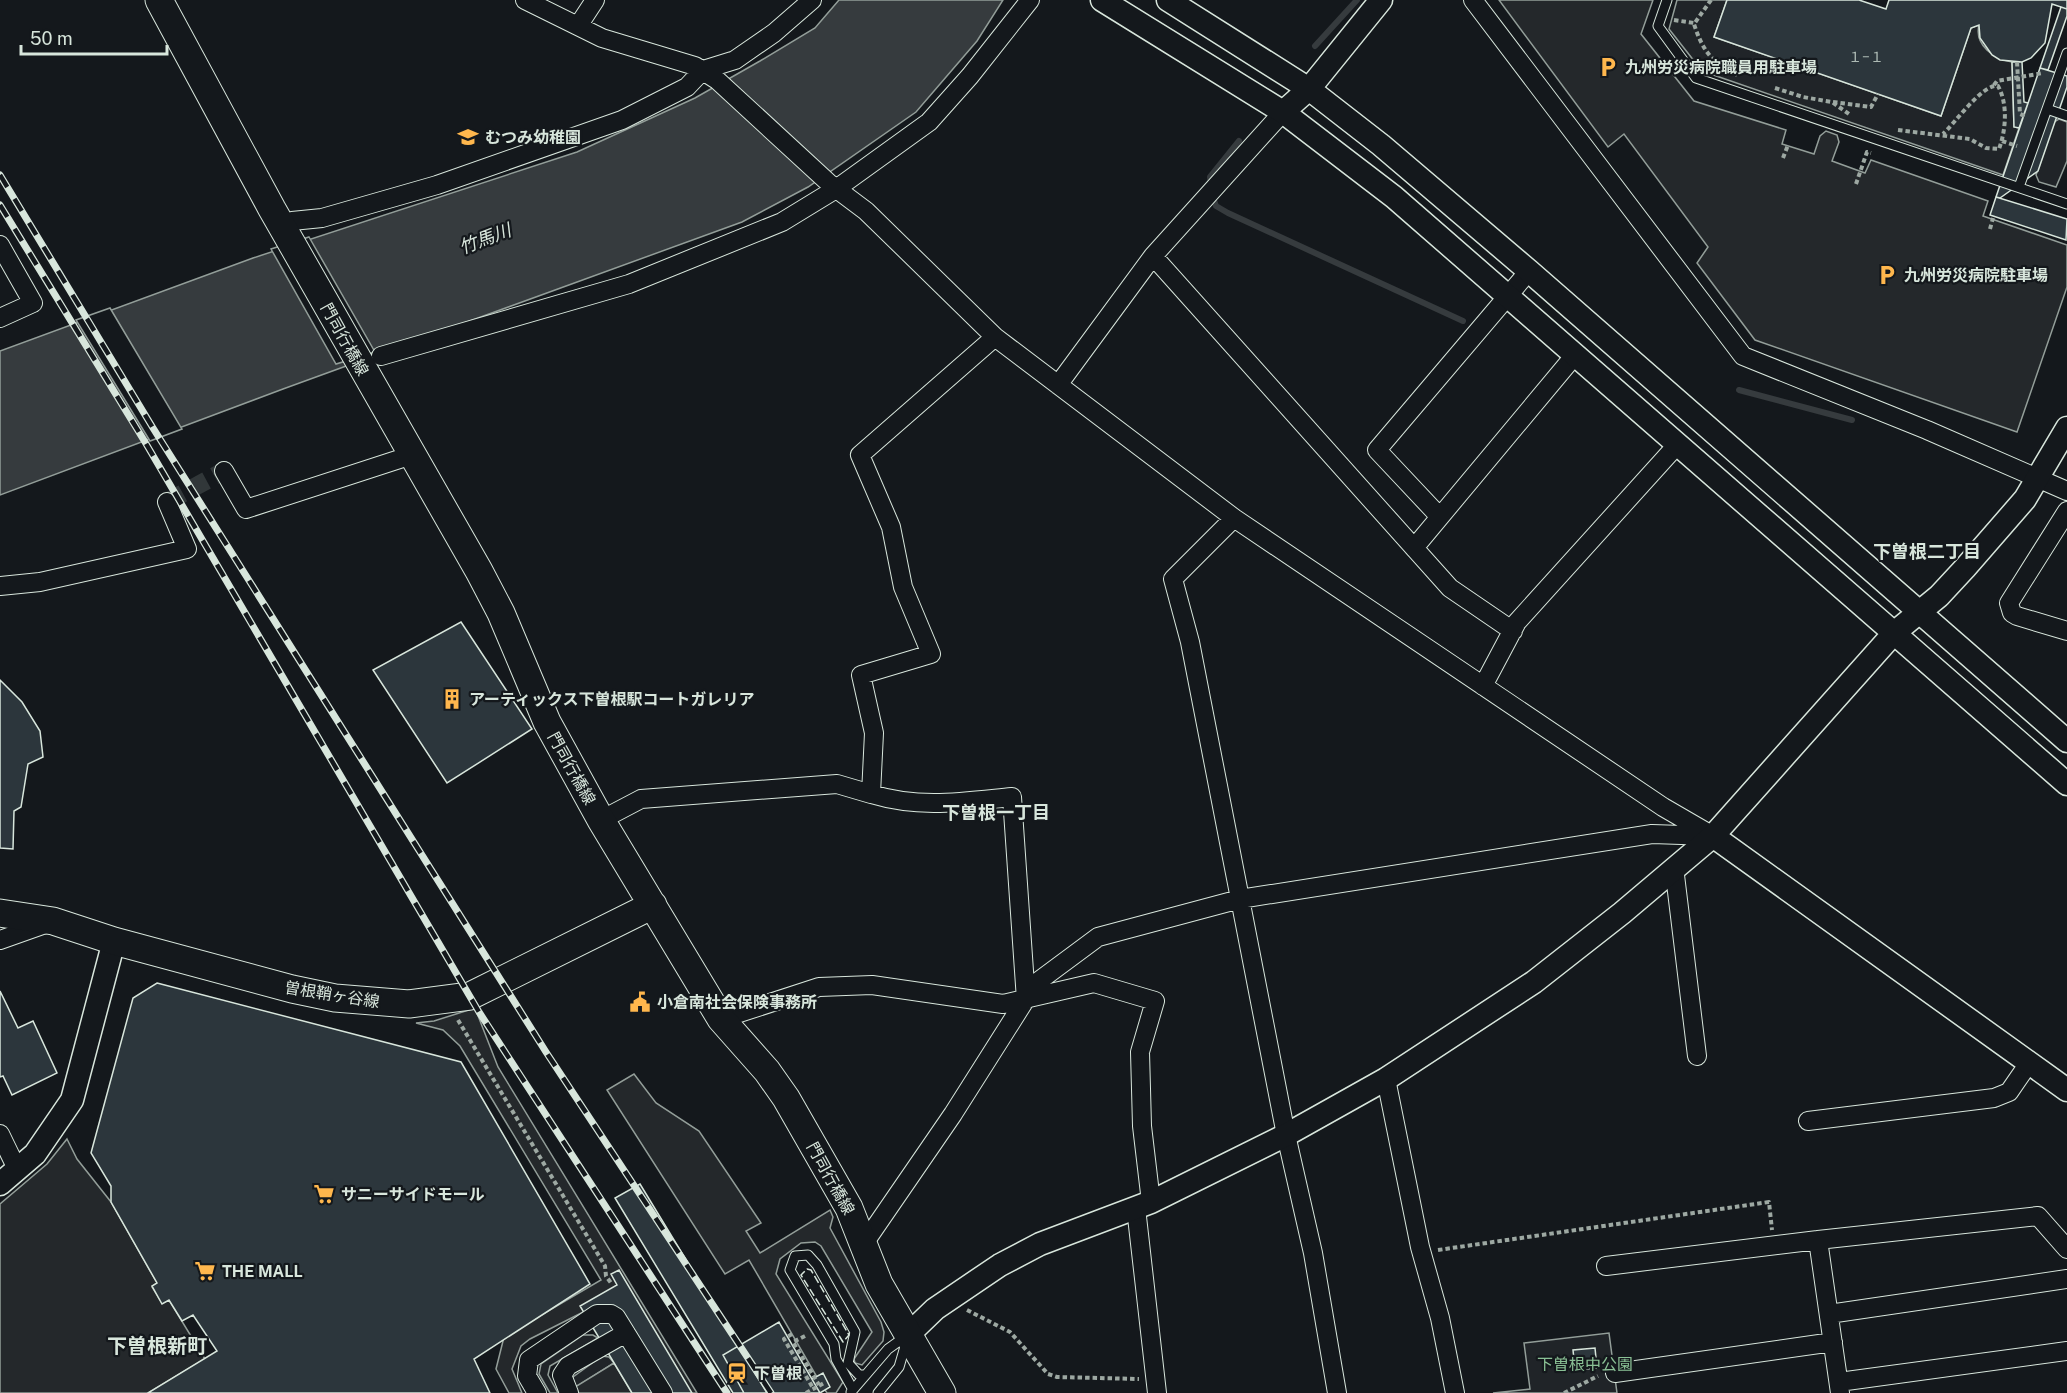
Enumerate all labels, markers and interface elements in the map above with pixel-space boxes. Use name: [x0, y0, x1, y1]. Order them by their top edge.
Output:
scale bar: [21, 18, 166, 56]
text: 50 m: [30, 28, 73, 49]
house number: １−１: [1848, 49, 1884, 65]
parking icon: 九州労災病院職員用駐車場: [1596, 55, 1620, 79]
place label: 九州労災病院職員用駐車場: [1625, 58, 1817, 77]
school or university icon: むつみ幼稚園: [456, 125, 480, 149]
place label: むつみ幼稚園: [485, 128, 581, 147]
water label: 竹馬川: [456, 218, 516, 258]
parking icon: 九州労災病院駐車場: [1875, 263, 1899, 287]
place label: 九州労災病院駐車場: [1904, 266, 2048, 285]
street label: 門司行橋線: [317, 300, 372, 379]
district label: 下曽根二丁目: [1873, 541, 1981, 562]
building icon: アーティックス下曽根駅コートガレリア: [440, 687, 464, 711]
place label: アーティックス下曽根駅コートガレリア: [469, 690, 755, 709]
street label: 門司行橋線: [544, 729, 599, 808]
district label: 下曽根一丁目: [942, 802, 1050, 823]
street label: 曽根鞘ヶ谷線: [283, 978, 381, 1011]
public building icon: 小倉南社会保険事務所: [628, 990, 652, 1014]
place label: 小倉南社会保険事務所: [657, 993, 817, 1012]
street label: 門司行橋線: [803, 1139, 858, 1218]
supermarket icon: サニーサイドモール: [312, 1182, 336, 1206]
place label: サニーサイドモール: [341, 1185, 485, 1204]
supermarket icon: THE MALL: [193, 1259, 217, 1283]
place label: THE MALL: [222, 1262, 303, 1281]
district label: 下曽根新町: [107, 1334, 207, 1358]
park label: 下曽根中公園: [1537, 1355, 1633, 1374]
station icon: 下曽根: [725, 1361, 749, 1385]
place label: 下曽根: [754, 1364, 802, 1383]

